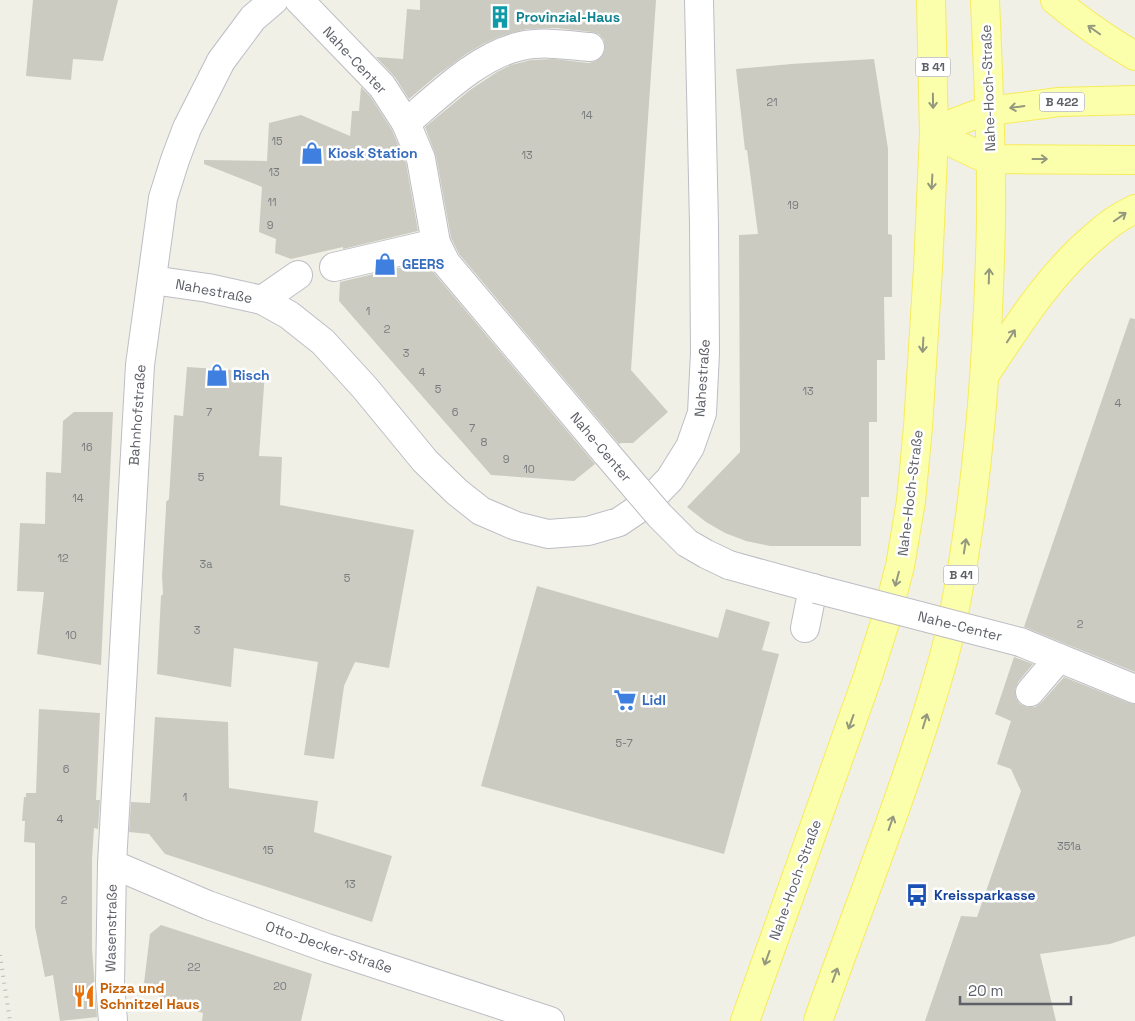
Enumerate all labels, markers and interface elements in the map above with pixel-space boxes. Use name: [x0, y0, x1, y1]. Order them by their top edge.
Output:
building icon: Provinzial-Haus: [487, 4, 513, 30]
place label: Provinzial-Haus: [516, 8, 620, 26]
street label: Nahe-Center: [319, 22, 391, 98]
street label: Nahe-Hoch-Straße: [977, 24, 999, 152]
one-way arrow: [1087, 25, 1101, 35]
road number: B 41: [916, 58, 950, 76]
one-way arrow: [928, 92, 938, 109]
road number: B 422: [1040, 92, 1084, 111]
house number: 21: [766, 95, 778, 109]
one-way arrow: [1009, 103, 1025, 113]
house number: 14: [581, 108, 593, 122]
house number: 15: [271, 134, 283, 148]
shop icon: Kiosk Station: [299, 140, 325, 166]
place label: Kiosk Station: [328, 144, 418, 162]
house number: 13: [521, 148, 533, 162]
one-way arrow: [1031, 154, 1047, 164]
house number: 13: [268, 165, 280, 179]
one-way arrow: [927, 174, 936, 190]
house number: 11: [267, 195, 277, 209]
house number: 19: [787, 198, 799, 212]
one-way arrow: [1113, 212, 1127, 222]
house number: 9: [267, 218, 274, 232]
shop icon: GEERS: [372, 251, 398, 277]
place label: GEERS: [402, 255, 445, 273]
one-way arrow: [984, 268, 994, 284]
street label: Nahestraße: [174, 275, 254, 307]
house number: 1: [366, 304, 370, 318]
house number: 2: [384, 322, 391, 336]
one-way arrow: [1006, 329, 1016, 343]
one-way arrow: [919, 336, 928, 352]
street label: Nahestraße: [690, 338, 714, 418]
house number: 3: [403, 346, 410, 360]
shop icon: Risch: [204, 362, 230, 388]
street label: Bahnhofstraße: [124, 364, 150, 466]
house number: 4: [419, 365, 426, 379]
place label: Risch: [233, 366, 270, 384]
house number: 5: [435, 382, 442, 396]
house number: 13: [802, 384, 814, 398]
house number: 4: [1115, 396, 1122, 410]
house number: 7: [206, 405, 212, 419]
house number: 6: [452, 405, 459, 419]
street label: Nahe-Center: [566, 408, 636, 486]
house number: 7: [469, 421, 475, 435]
street label: Nahe-Hoch-Straße: [893, 429, 927, 557]
house number: 8: [481, 435, 488, 449]
house number: 16: [81, 440, 93, 454]
house number: 9: [503, 452, 510, 466]
house number: 10: [523, 462, 535, 476]
house number: 5: [198, 470, 205, 484]
house number: 14: [72, 491, 84, 505]
one-way arrow: [961, 538, 971, 554]
house number: 12: [57, 551, 69, 565]
house number: 3a: [200, 557, 213, 571]
road number: B 41: [944, 566, 978, 584]
one-way arrow: [891, 570, 901, 586]
house number: 5: [344, 571, 351, 585]
street label: Nahe-Center: [916, 607, 1004, 645]
house number: 2: [1077, 617, 1084, 631]
house number: 3: [194, 623, 201, 637]
house number: 10: [65, 628, 77, 642]
supermarket icon: Lidl: [612, 687, 638, 713]
place label: Lidl: [642, 691, 666, 709]
one-way arrow: [920, 713, 930, 729]
one-way arrow: [846, 714, 855, 730]
house number: 5-7: [615, 736, 633, 750]
house number: 6: [63, 762, 70, 776]
house number: 1: [183, 790, 187, 804]
house number: 4: [57, 812, 64, 826]
one-way arrow: [887, 815, 896, 831]
street label: Nahe-Hoch-Straße: [765, 817, 825, 943]
house number: 351a: [1057, 839, 1082, 853]
house number: 15: [262, 843, 274, 857]
house number: 13: [344, 877, 356, 891]
bus stop icon: Kreissparkasse: [904, 882, 930, 908]
street label: Wasenstraße: [101, 884, 121, 972]
place label: Kreissparkasse: [934, 886, 1036, 904]
house number: 2: [61, 893, 68, 907]
street label: Otto-Decker-Straße: [263, 917, 395, 977]
one-way arrow: [762, 949, 771, 965]
house number: 22: [187, 960, 201, 974]
one-way arrow: [831, 968, 840, 983]
scale bar: [960, 974, 1071, 1006]
place label: Pizza und Schnitzel Haus: [100, 979, 200, 1013]
house number: 20: [273, 979, 287, 993]
text: 20 m: [968, 981, 1003, 1000]
restaurant icon: Pizza und Schnitzel Haus: [71, 983, 97, 1009]

